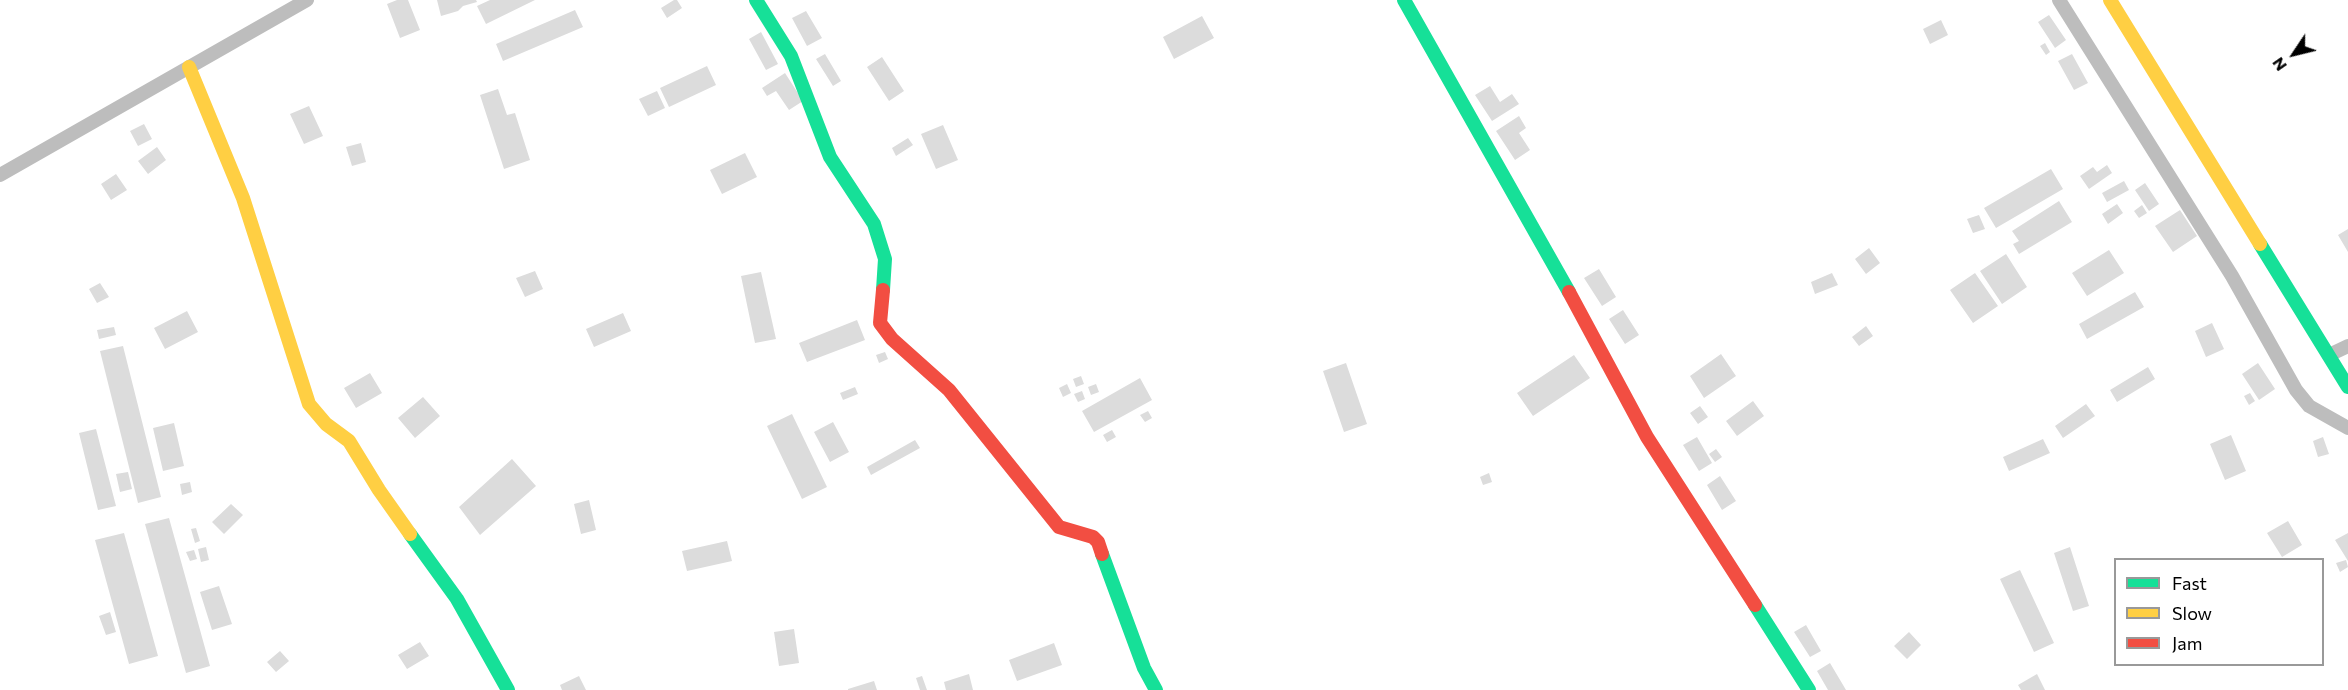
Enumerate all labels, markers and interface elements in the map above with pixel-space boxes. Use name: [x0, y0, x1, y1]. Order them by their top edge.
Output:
north arrow: [2264, 24, 2324, 84]
text: N: [2268, 54, 2290, 75]
legend: [2114, 558, 2324, 666]
text: Fast: [2172, 572, 2207, 594]
text: Slow: [2172, 602, 2212, 624]
text: Jam: [2172, 632, 2202, 654]

